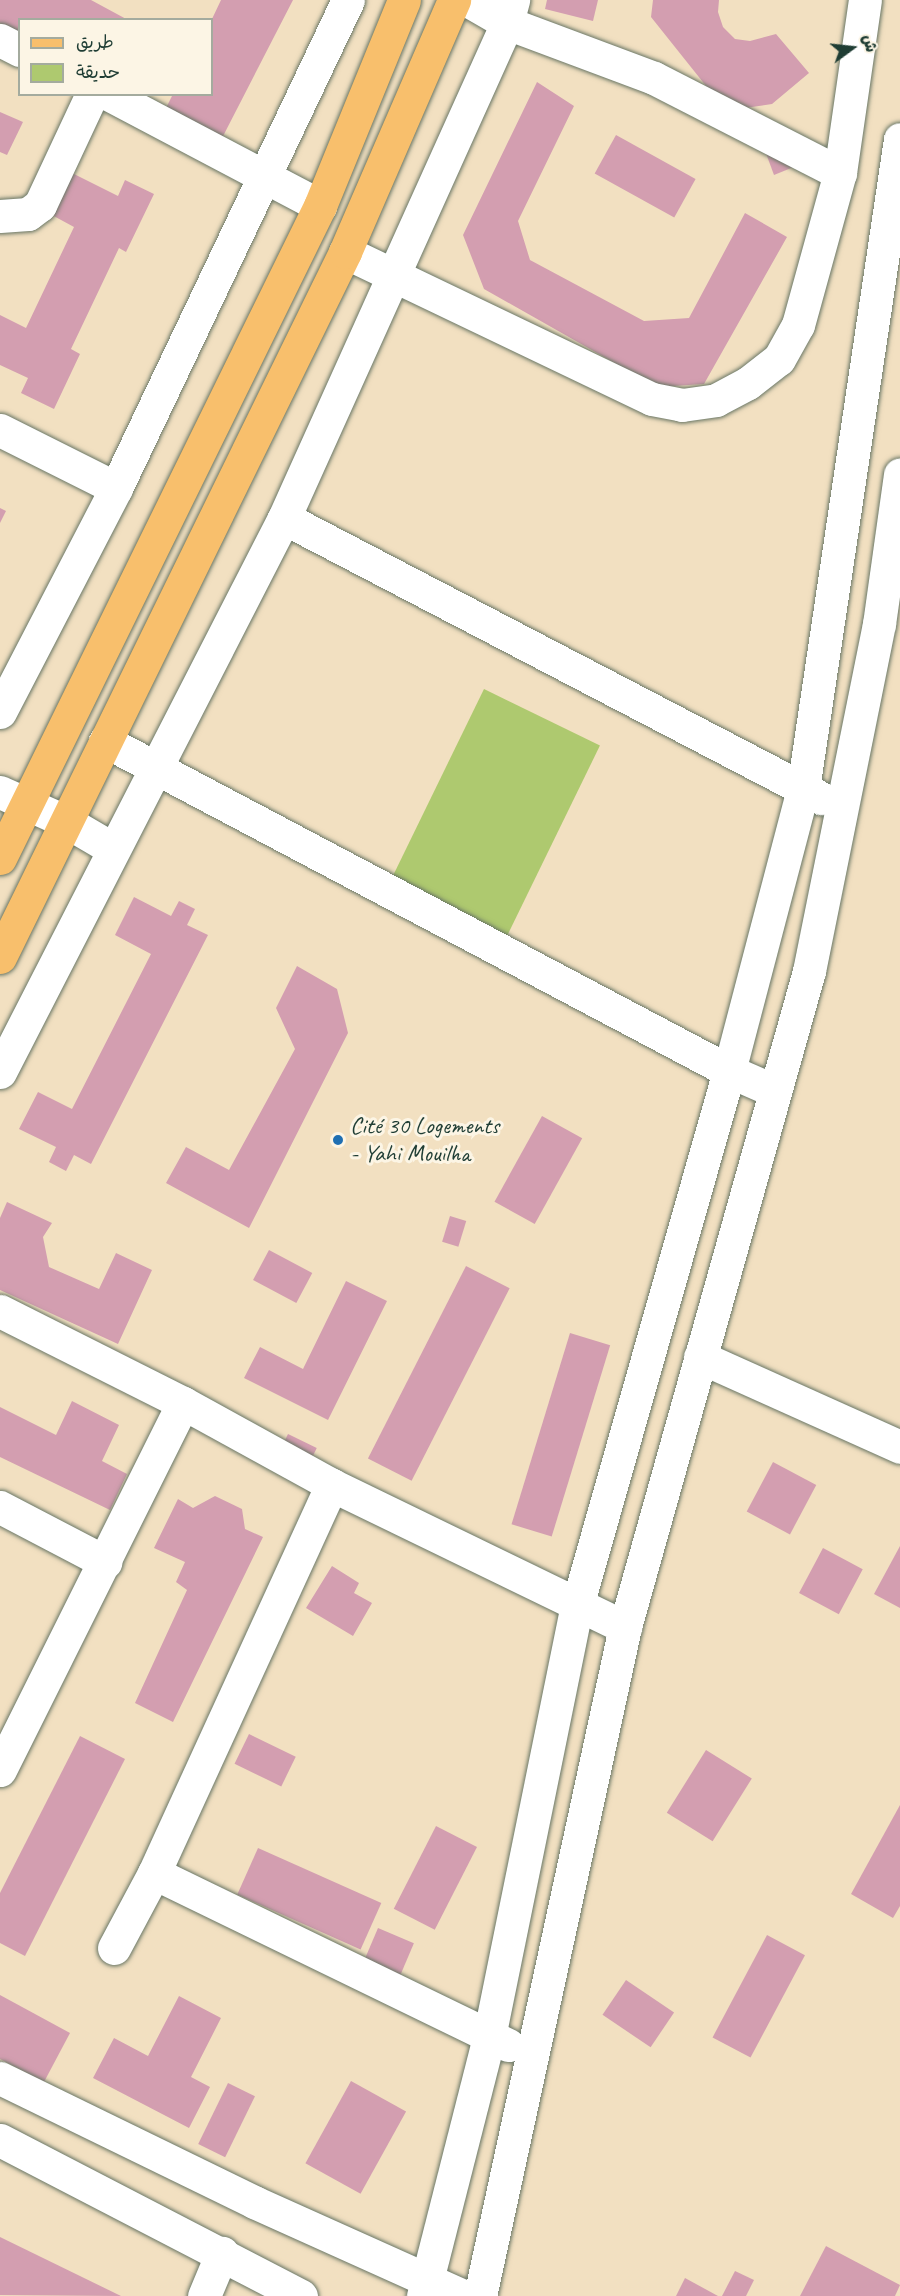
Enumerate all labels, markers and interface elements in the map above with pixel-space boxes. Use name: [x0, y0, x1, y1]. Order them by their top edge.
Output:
legend: [18, 18, 213, 96]
north arrow: [822, 18, 882, 78]
text: طريق: [76, 31, 114, 53]
text: ش: [857, 32, 881, 54]
text: حديقة: [76, 61, 120, 83]
place label: Cité 30 Logements - Yahi Mouilha: [350, 1112, 499, 1168]
marker: Cité 30 Logements - Yahi Mouilha: [331, 1133, 345, 1147]

